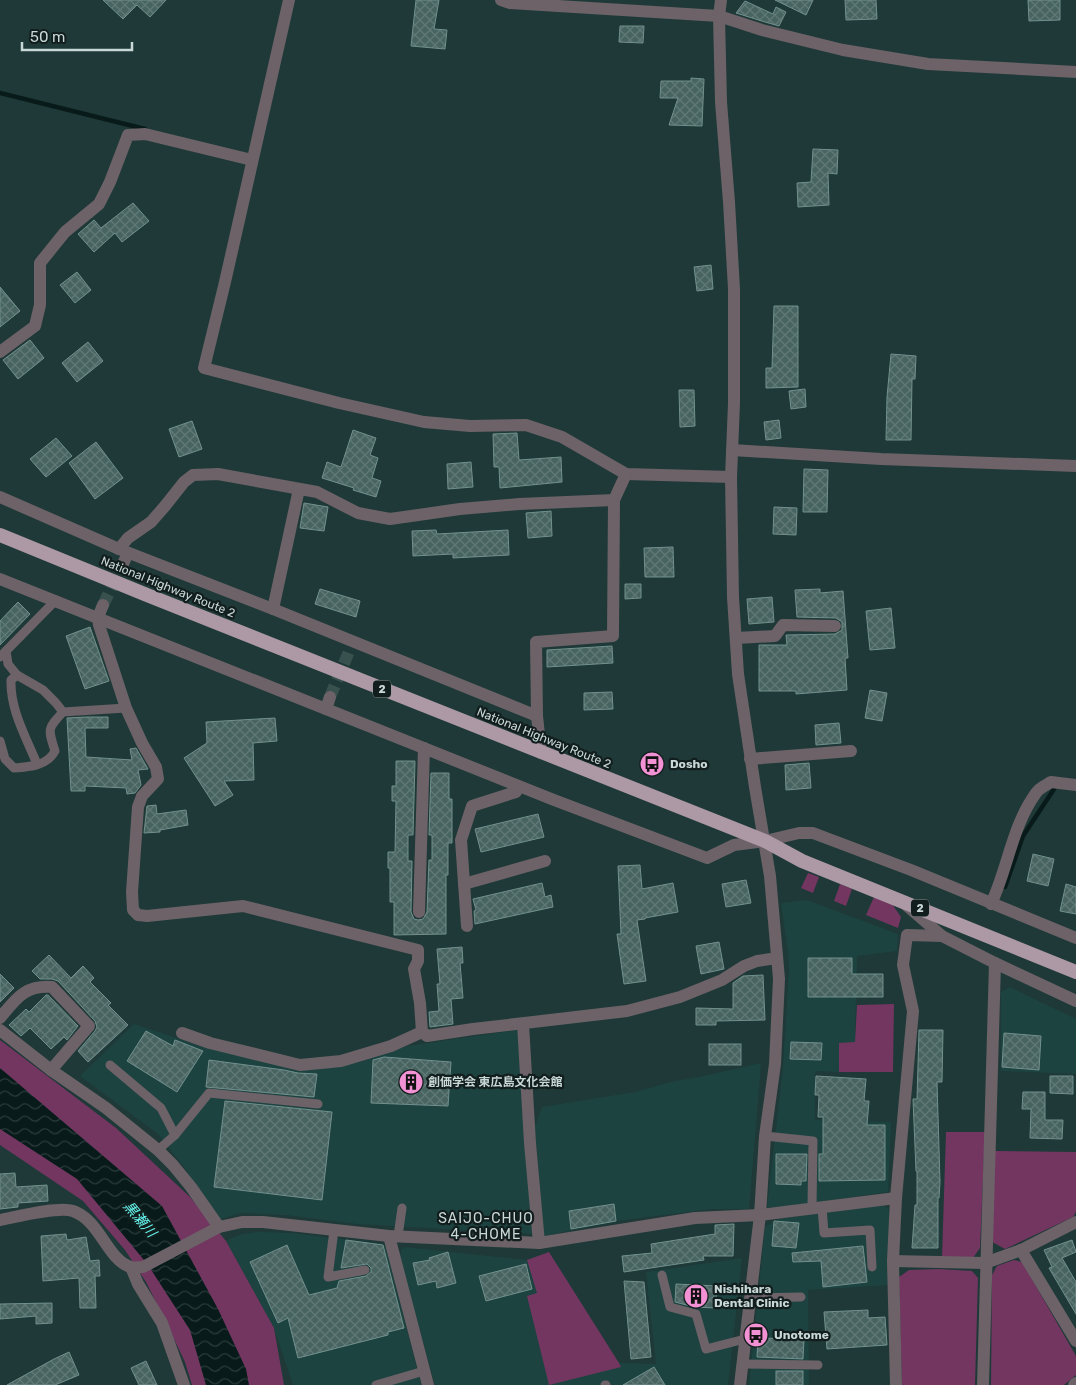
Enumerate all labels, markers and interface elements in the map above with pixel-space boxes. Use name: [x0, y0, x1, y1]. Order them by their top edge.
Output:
scale bar: [22, 20, 132, 52]
text: 50 m: [30, 28, 65, 46]
street label: National Highway Route 2: [99, 554, 237, 620]
road number: 2: [373, 681, 391, 698]
street label: National Highway Route 2: [475, 705, 613, 771]
bus stop icon: Dosho: [639, 751, 665, 777]
place label: Dosho: [670, 757, 708, 771]
road number: 2: [911, 900, 929, 916]
building icon: 創価学会 東広島文化会館: [398, 1069, 424, 1095]
place label: 創価学会 東広島文化会館: [428, 1075, 563, 1089]
water label: 黒瀬川: [120, 1198, 161, 1242]
district label: SAIJO-CHUO 4-CHOME: [438, 1210, 534, 1243]
place label: Nishihara Dental Clinic: [714, 1282, 790, 1310]
building icon: Nishihara Dental Clinic: [683, 1283, 709, 1309]
bus stop icon: Unotome: [743, 1322, 769, 1348]
place label: Unotome: [774, 1328, 829, 1342]

